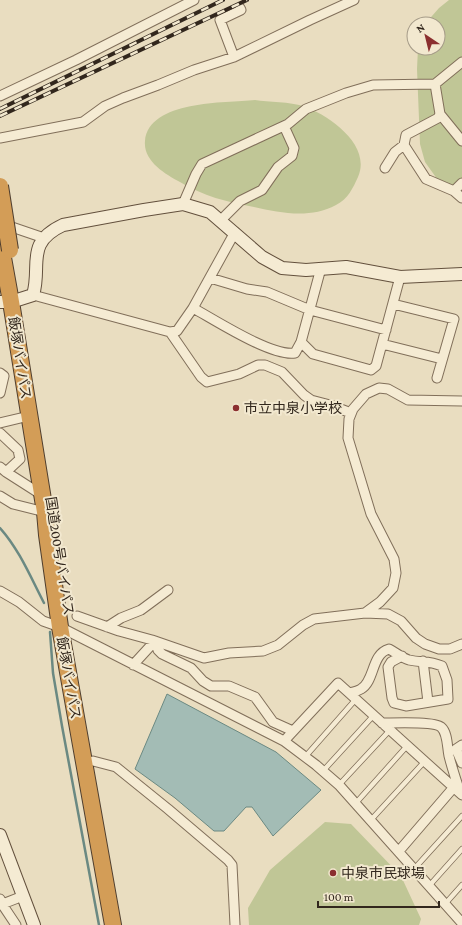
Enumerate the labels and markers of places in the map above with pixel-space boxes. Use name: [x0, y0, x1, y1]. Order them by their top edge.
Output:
place label: 市立中泉小学校: [244, 400, 342, 416]
marker: 市立中泉小学校: [231, 403, 241, 413]
place label: 中泉市民球場: [341, 865, 425, 881]
marker: 中泉市民球場: [328, 868, 338, 878]

